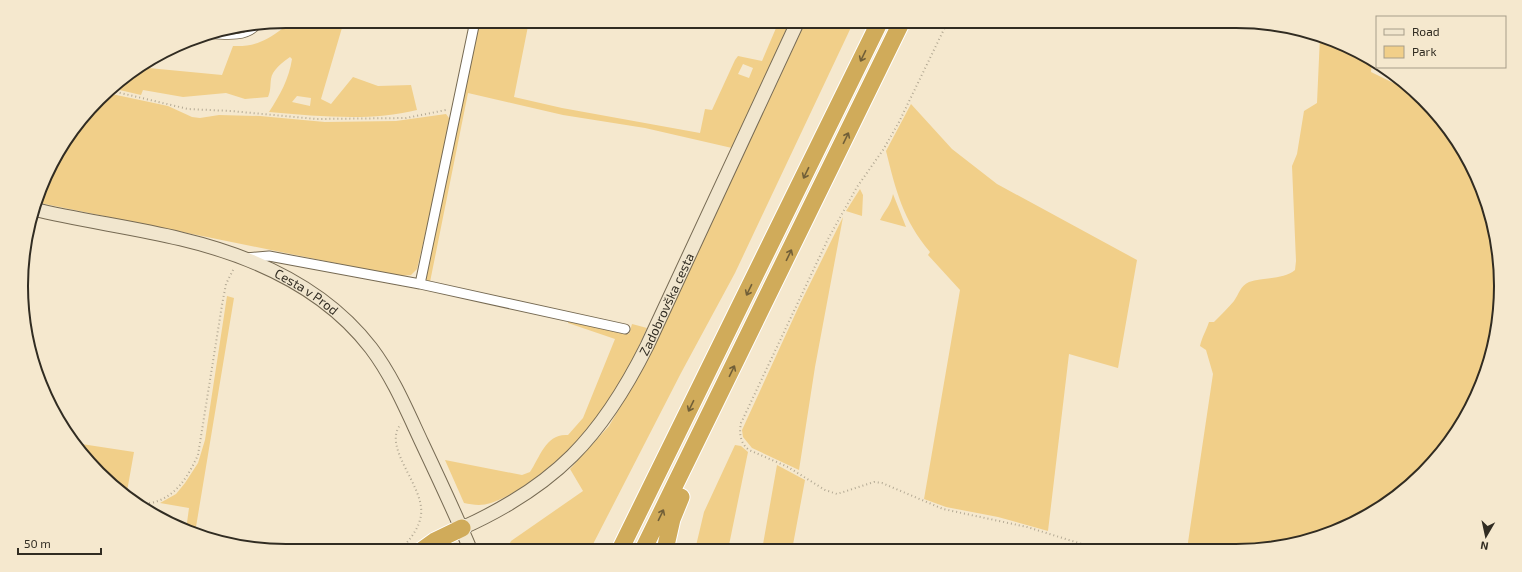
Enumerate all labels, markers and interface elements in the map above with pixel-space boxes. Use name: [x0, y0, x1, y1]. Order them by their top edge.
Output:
legend: [1376, 16, 1506, 68]
text: Road: [1412, 24, 1440, 38]
text: Park: [1412, 44, 1437, 58]
one-way arrow: [859, 50, 866, 62]
one-way arrow: [843, 132, 850, 144]
one-way arrow: [802, 166, 809, 178]
one-way arrow: [786, 249, 793, 261]
street label: Zadobrovška cesta: [636, 250, 697, 358]
street label: Cesta v Prod: [272, 265, 342, 318]
one-way arrow: [745, 283, 752, 295]
one-way arrow: [728, 366, 736, 378]
one-way arrow: [687, 400, 694, 412]
one-way arrow: [658, 509, 665, 521]
north arrow: [1466, 516, 1506, 556]
scale bar: [18, 530, 101, 556]
text: 50 m: [24, 536, 51, 550]
text: N: [1479, 539, 1489, 553]

